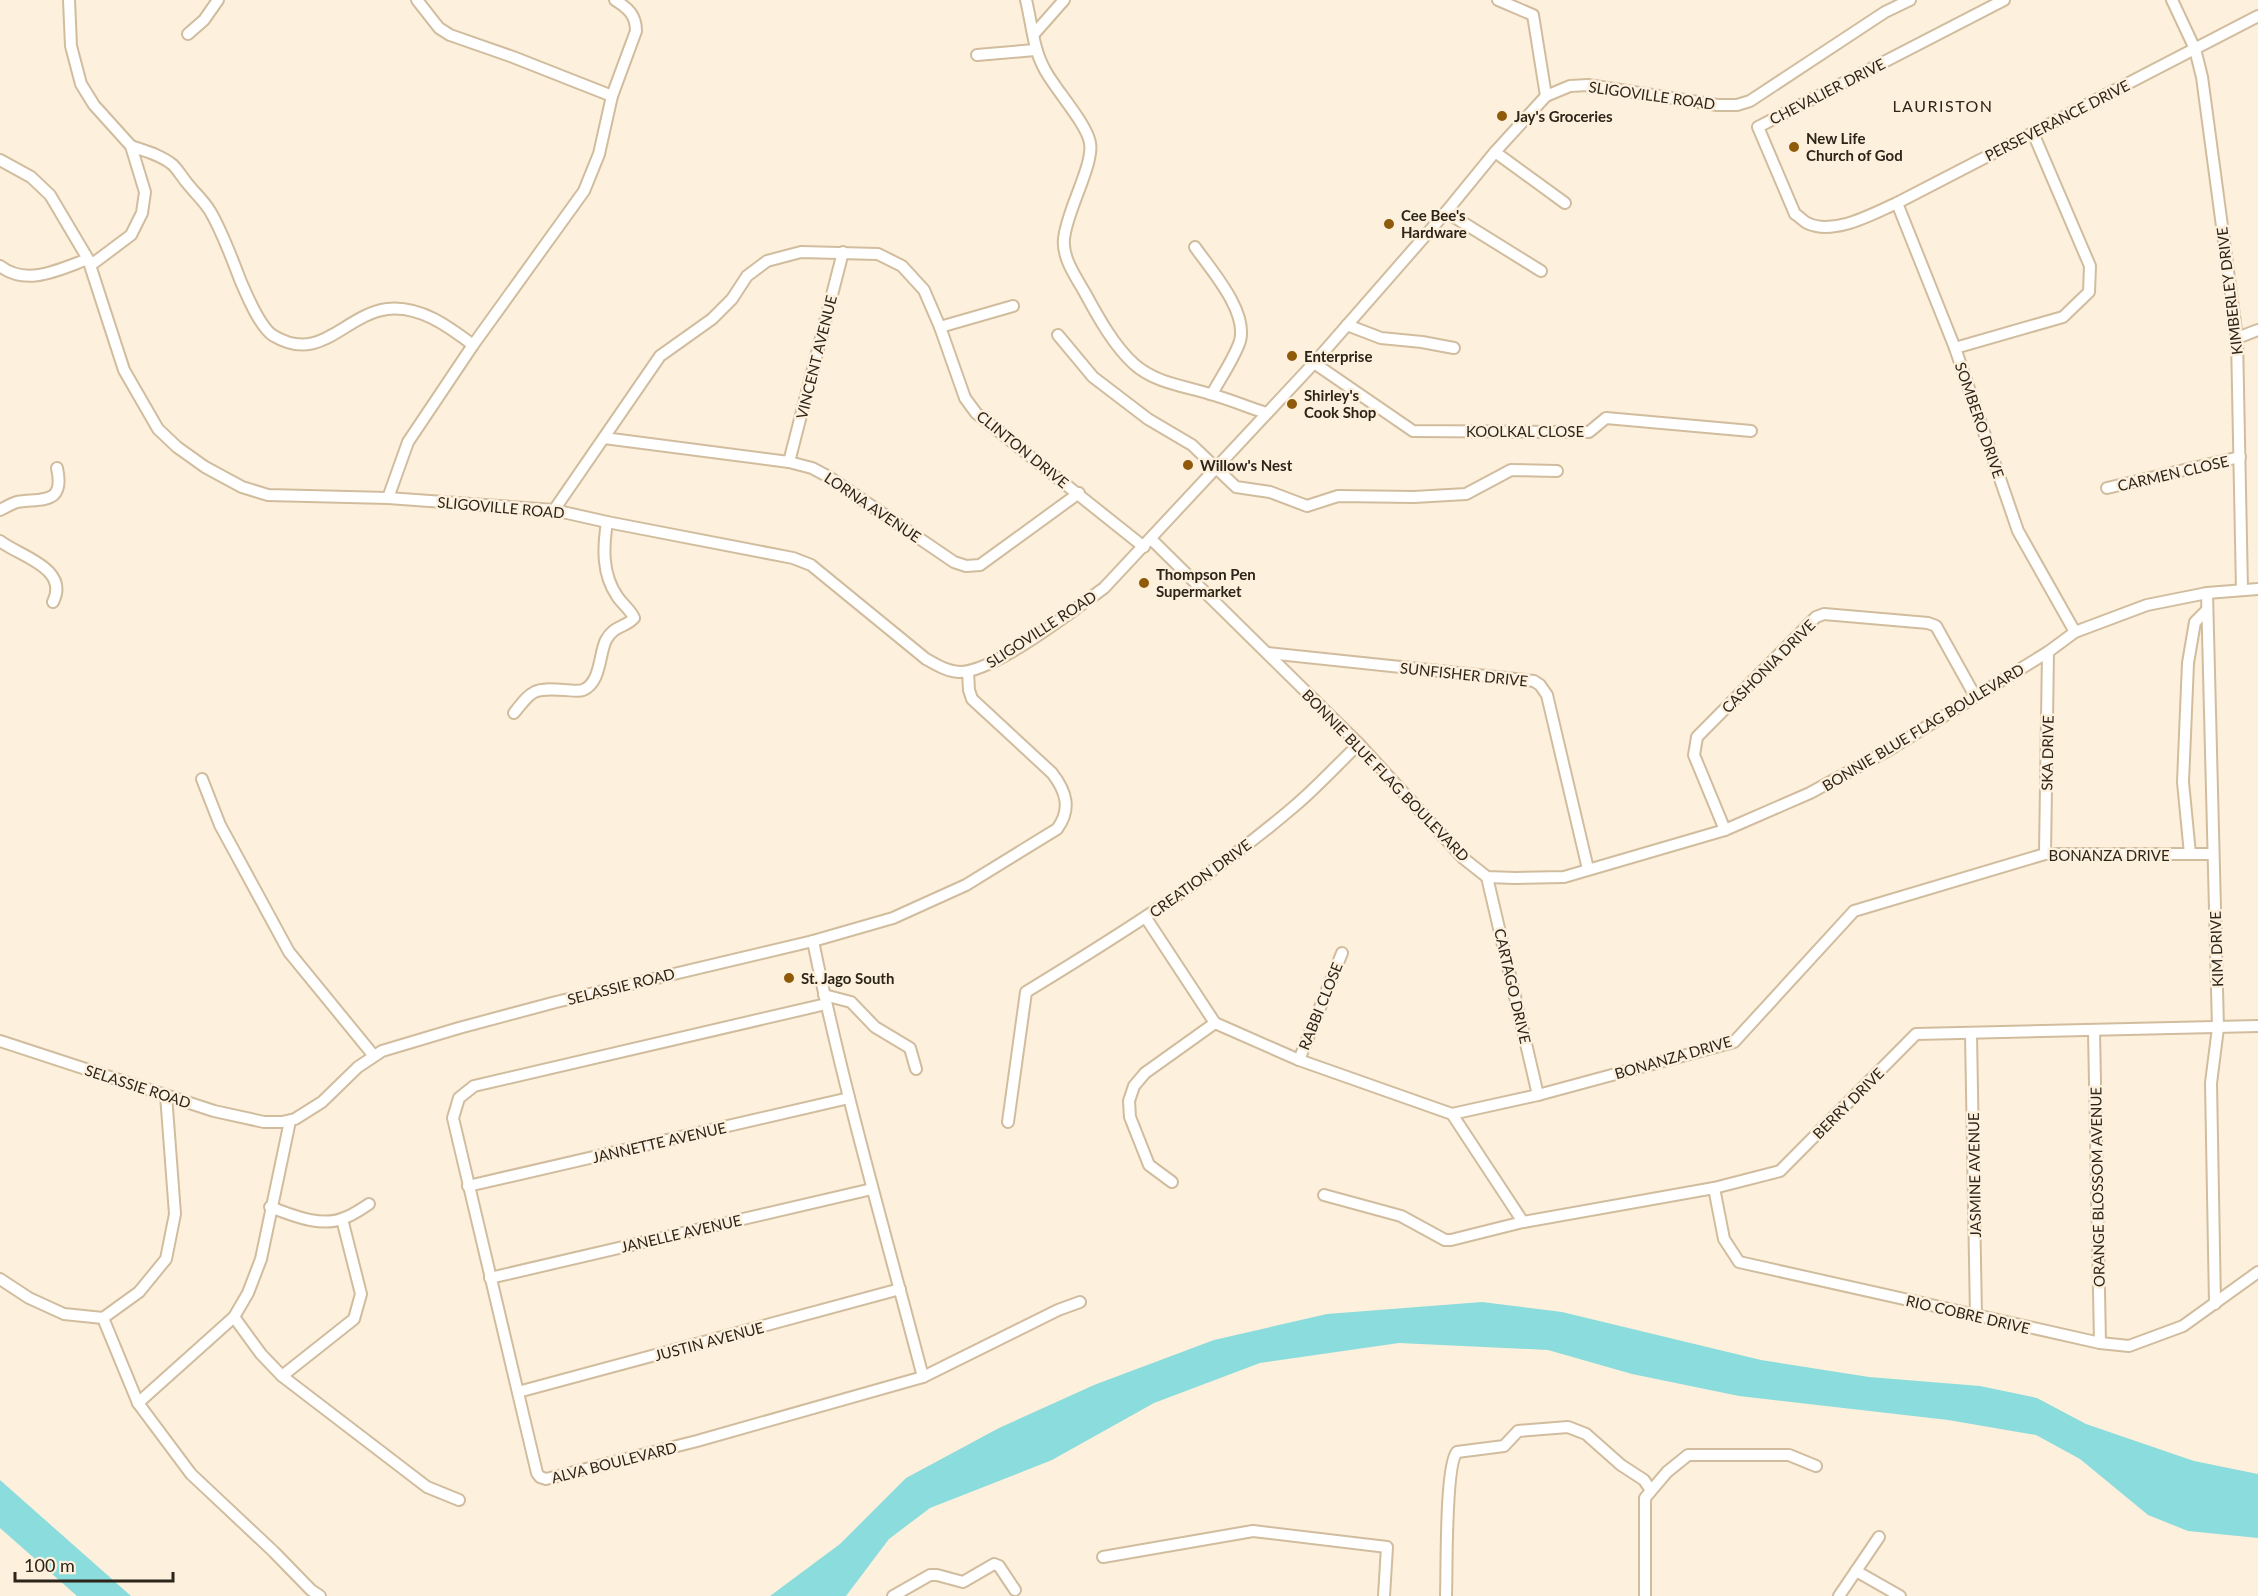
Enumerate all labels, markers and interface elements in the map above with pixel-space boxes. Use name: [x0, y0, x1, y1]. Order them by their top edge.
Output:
street label: CHEVALIER DRIVE: [1766, 54, 1888, 128]
street label: PERSEVERANCE DRIVE: [1982, 76, 2132, 164]
street label: SLIGOVILLE ROAD: [1588, 77, 1716, 113]
district label: LAURISTON: [1892, 96, 1994, 115]
place label: Jay's Groceries: [1514, 107, 1613, 125]
marker: Jay's Groceries: [1495, 109, 1509, 123]
place label: New Life Church of God: [1806, 129, 1903, 164]
marker: New Life Church of God: [1787, 140, 1801, 154]
place label: Cee Bee's Hardware: [1401, 206, 1467, 241]
marker: Cee Bee's Hardware: [1382, 217, 1396, 231]
street label: KIMBERLEY DRIVE: [2212, 226, 2246, 356]
street label: VINCENT AVENUE: [792, 293, 840, 421]
place label: Enterprise: [1304, 347, 1372, 365]
marker: Enterprise: [1285, 349, 1299, 363]
street label: SOMBERO DRIVE: [1952, 360, 2008, 480]
place label: Shirley's Cook Shop: [1304, 386, 1376, 421]
marker: Shirley's Cook Shop: [1285, 397, 1299, 411]
street label: CLINTON DRIVE: [973, 406, 1073, 492]
street label: KOOLKAL CLOSE: [1466, 422, 1584, 440]
street label: CARMEN CLOSE: [2116, 451, 2230, 495]
place label: Willow's Nest: [1200, 456, 1293, 474]
marker: Willow's Nest: [1181, 458, 1195, 472]
street label: LORNA AVENUE: [821, 468, 925, 546]
street label: SLIGOVILLE ROAD: [437, 492, 565, 522]
place label: Thompson Pen Supermarket: [1156, 565, 1256, 600]
marker: Thompson Pen Supermarket: [1137, 576, 1151, 590]
street label: SLIGOVILLE ROAD: [983, 587, 1099, 671]
street label: CASHONIA DRIVE: [1718, 616, 1818, 716]
street label: SUNFISHER DRIVE: [1399, 658, 1529, 690]
street label: BONNIE BLUE FLAG BOULEVARD: [1819, 660, 2027, 794]
street label: BONNIE BLUE FLAG BOULEVARD: [1299, 685, 1473, 865]
street label: SKA DRIVE: [2037, 715, 2057, 791]
street label: CREATION DRIVE: [1146, 835, 1254, 921]
street label: BONANZA DRIVE: [2048, 846, 2170, 864]
street label: KIM DRIVE: [2206, 911, 2226, 987]
street label: CARTAGO DRIVE: [1491, 927, 1535, 1045]
street label: RABBI CLOSE: [1294, 960, 1346, 1052]
street label: SELASSIE ROAD: [565, 964, 677, 1008]
place label: St. Jago South: [801, 969, 894, 987]
marker: St. Jago South: [782, 971, 796, 985]
street label: BONANZA DRIVE: [1612, 1032, 1734, 1082]
street label: SELASSIE ROAD: [83, 1060, 193, 1112]
street label: BERRY DRIVE: [1809, 1064, 1887, 1142]
street label: ORANGE BLOSSOM AVENUE: [2086, 1087, 2108, 1287]
street label: JASMINE AVENUE: [1964, 1112, 1984, 1238]
street label: JANNETTE AVENUE: [590, 1118, 728, 1166]
street label: JANELLE AVENUE: [619, 1210, 743, 1256]
street label: RIO COBRE DRIVE: [1904, 1291, 2032, 1337]
street label: JUSTIN AVENUE: [652, 1318, 766, 1364]
street label: ALVA BOULEVARD: [549, 1438, 679, 1486]
scale bar: [15, 1545, 172, 1583]
text: 100 m: [24, 1554, 75, 1576]

